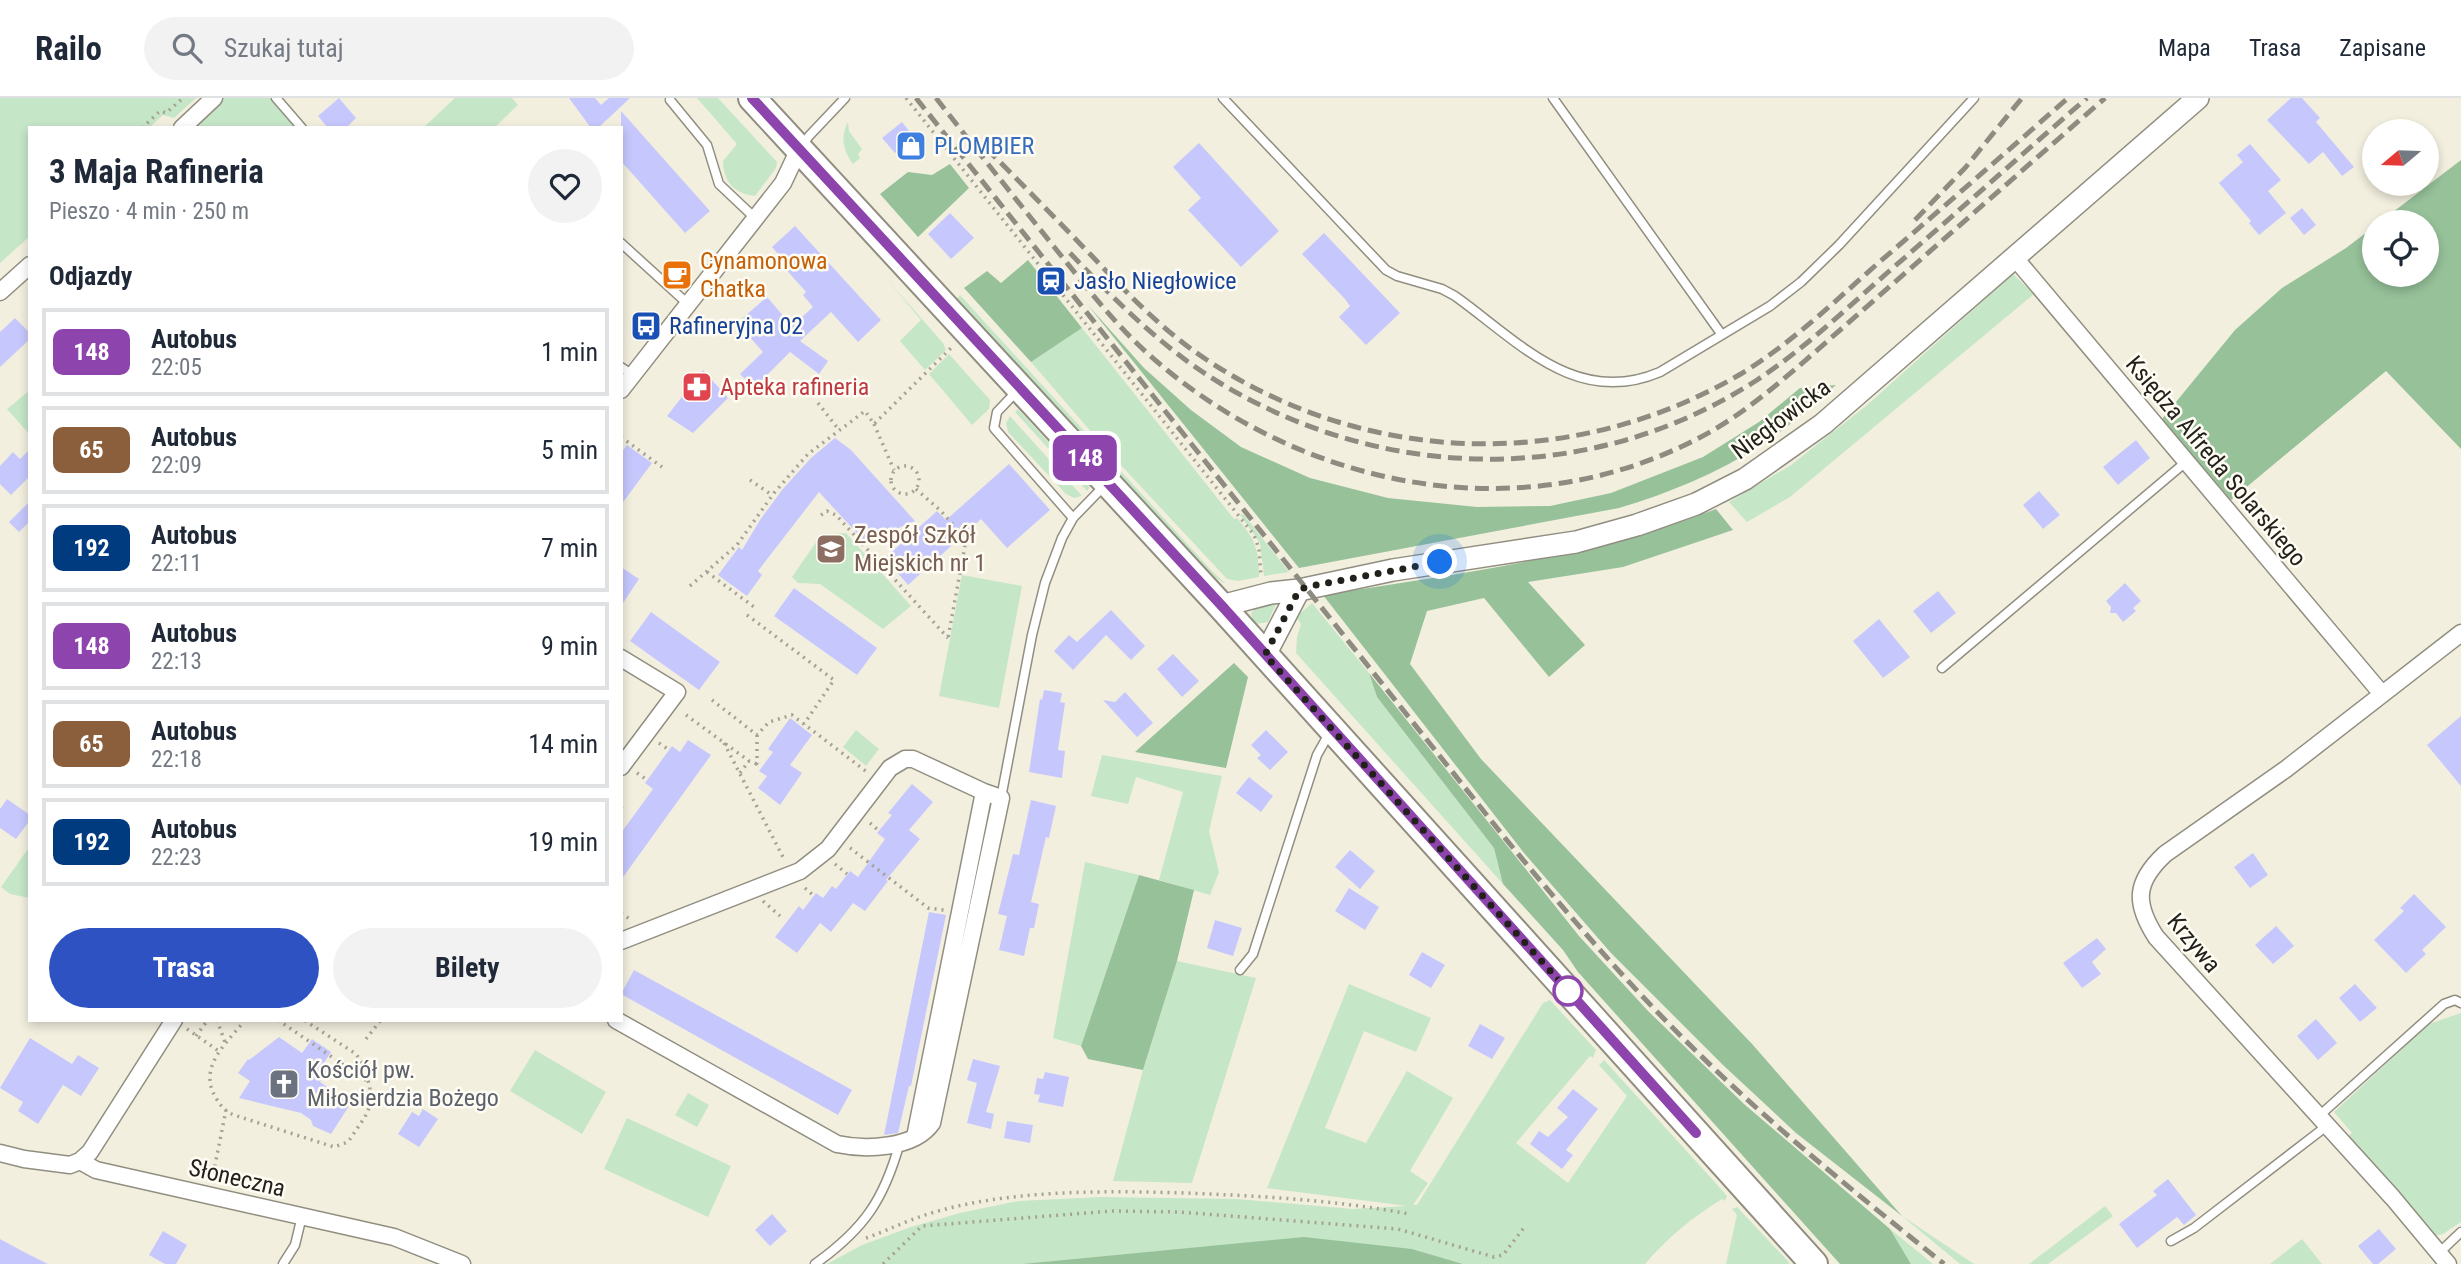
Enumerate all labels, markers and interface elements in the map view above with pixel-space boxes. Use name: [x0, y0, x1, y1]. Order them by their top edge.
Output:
search box: [144, 17, 634, 80]
text: Railo: [35, 29, 102, 68]
icon: search: [168, 29, 206, 67]
text: Szukaj tutaj: [224, 33, 344, 63]
text: Mapa: [2158, 34, 2211, 62]
text: Trasa: [2249, 34, 2301, 62]
text: Zapisane: [2339, 34, 2426, 62]
north arrow: [2362, 119, 2440, 196]
map controls: [2362, 119, 2439, 287]
shop icon: PLOMBIER: [894, 129, 928, 163]
place label: PLOMBIER: [934, 132, 1035, 160]
button: heart: [528, 149, 602, 223]
text: 3 Maja Rafineria: [49, 152, 264, 191]
text: Pieszo · 4 min · 250 m: [49, 198, 249, 225]
button: locate: [2362, 210, 2439, 287]
place label: Cynamonowa Chatka: [700, 247, 828, 303]
cafe icon: Cynamonowa Chatka: [660, 258, 694, 292]
text: Odjazdy: [49, 261, 132, 291]
station icon: Jasło Niegłowice: [1034, 264, 1068, 298]
place label: Jasło Niegłowice: [1074, 267, 1237, 295]
bus stop icon: Rafineryjna 02: [629, 309, 663, 343]
place label: Rafineryjna 02: [669, 312, 803, 340]
text: Autobus: [151, 324, 237, 354]
text: 1 min: [541, 337, 598, 367]
text: 148: [73, 338, 110, 366]
street label: Księdza Alfreda Solarskiego: [2120, 350, 2312, 572]
text: 22:05: [151, 354, 202, 381]
pharmacy icon: Apteka rafineria: [680, 370, 714, 404]
place label: Apteka rafineria: [720, 373, 869, 401]
street label: Niegłowicka: [1726, 373, 1836, 465]
text: Autobus: [151, 422, 237, 452]
text: 5 min: [541, 435, 598, 465]
line badge: 148: [1045, 435, 1125, 481]
text: 65: [79, 436, 104, 464]
text: 148: [1067, 444, 1103, 472]
text: 22:09: [151, 452, 202, 479]
text: Autobus: [151, 520, 237, 550]
place label: Zespół Szkół Miejskich nr 1: [854, 521, 986, 577]
school or university icon: Zespół Szkół Miejskich nr 1: [814, 532, 848, 566]
text: 7 min: [541, 533, 598, 563]
text: 192: [73, 534, 110, 562]
your location: [1422, 544, 1457, 579]
text: 22:11: [151, 550, 202, 577]
text: Autobus: [151, 618, 237, 648]
text: 9 min: [541, 631, 598, 661]
text: 148: [73, 632, 110, 660]
text: 22:13: [151, 648, 202, 675]
text: Autobus: [151, 716, 237, 746]
text: 14 min: [528, 729, 598, 759]
text: 65: [79, 730, 104, 758]
text: 22:18: [151, 746, 202, 773]
text: Autobus: [151, 814, 237, 844]
text: 19 min: [528, 827, 598, 857]
text: 192: [73, 828, 110, 856]
text: 22:23: [151, 844, 202, 871]
street label: Krzywa: [2161, 908, 2227, 978]
button: Trasa: [49, 928, 319, 1008]
button: Bilety: [333, 928, 602, 1008]
unlabelled marker: [1553, 976, 1583, 1006]
place label: Kościół pw. Miłosierdzia Bożego: [307, 1056, 499, 1112]
church icon: Kościół pw. Miłosierdzia Bożego: [267, 1067, 301, 1101]
street label: Słoneczna: [186, 1153, 288, 1203]

